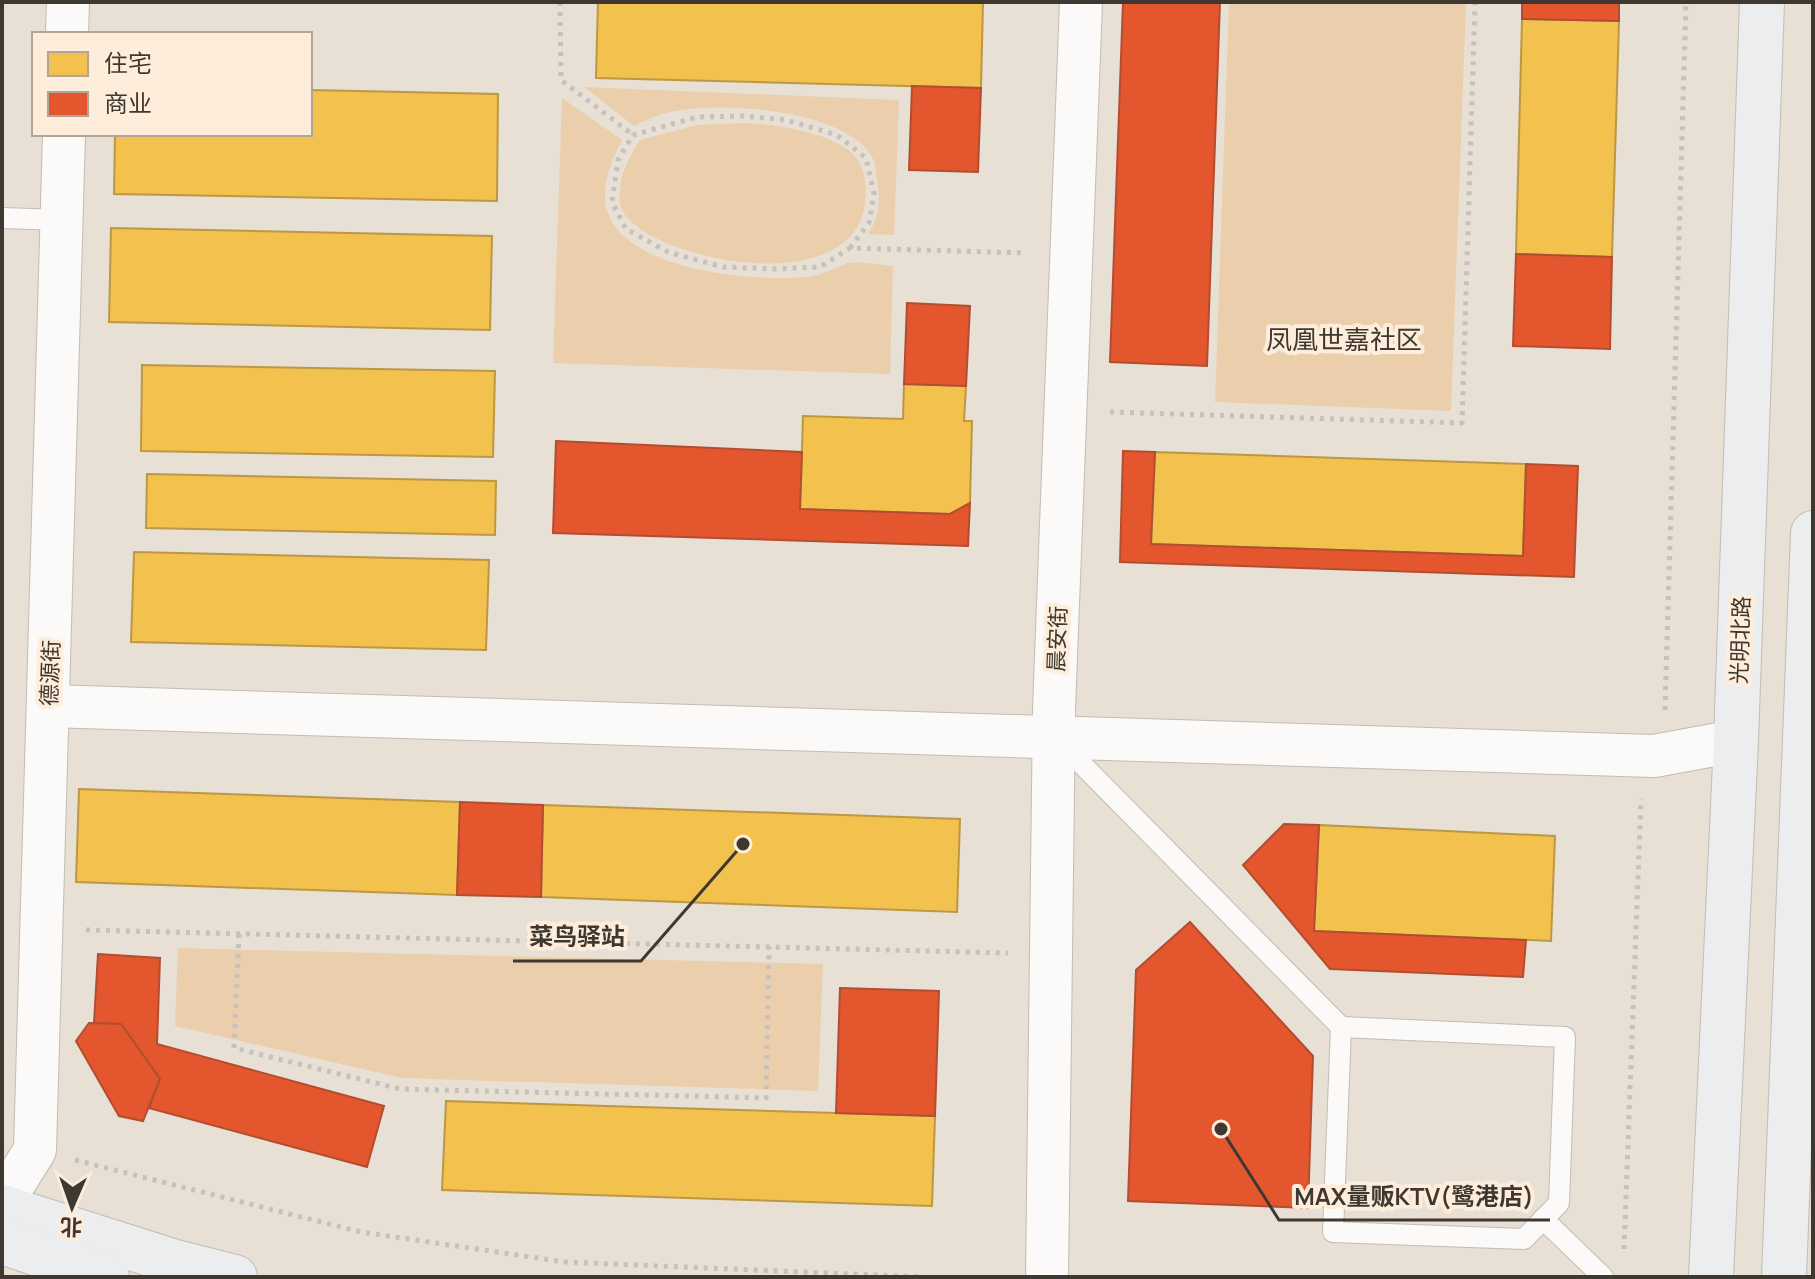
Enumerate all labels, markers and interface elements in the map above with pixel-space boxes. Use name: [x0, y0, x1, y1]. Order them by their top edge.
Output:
legend: [32, 32, 312, 136]
text: 住宅: [104, 46, 152, 79]
text: 商业: [104, 86, 152, 119]
district label: 凤凰世嘉社区: [1266, 321, 1422, 357]
street label: 光明北路: [1723, 595, 1757, 685]
street label: 晨安街: [1041, 605, 1073, 673]
street label: 德源街: [34, 639, 66, 707]
callout: 菜鸟驿站: [513, 913, 641, 961]
text: 菜鸟驿站: [529, 919, 625, 952]
north arrow: [32, 1167, 112, 1247]
callout: MAX量贩KTV(鹭港店): [1279, 1172, 1550, 1220]
text: MAX量贩KTV(鹭港店): [1294, 1179, 1534, 1212]
text: 北: [60, 1212, 83, 1242]

